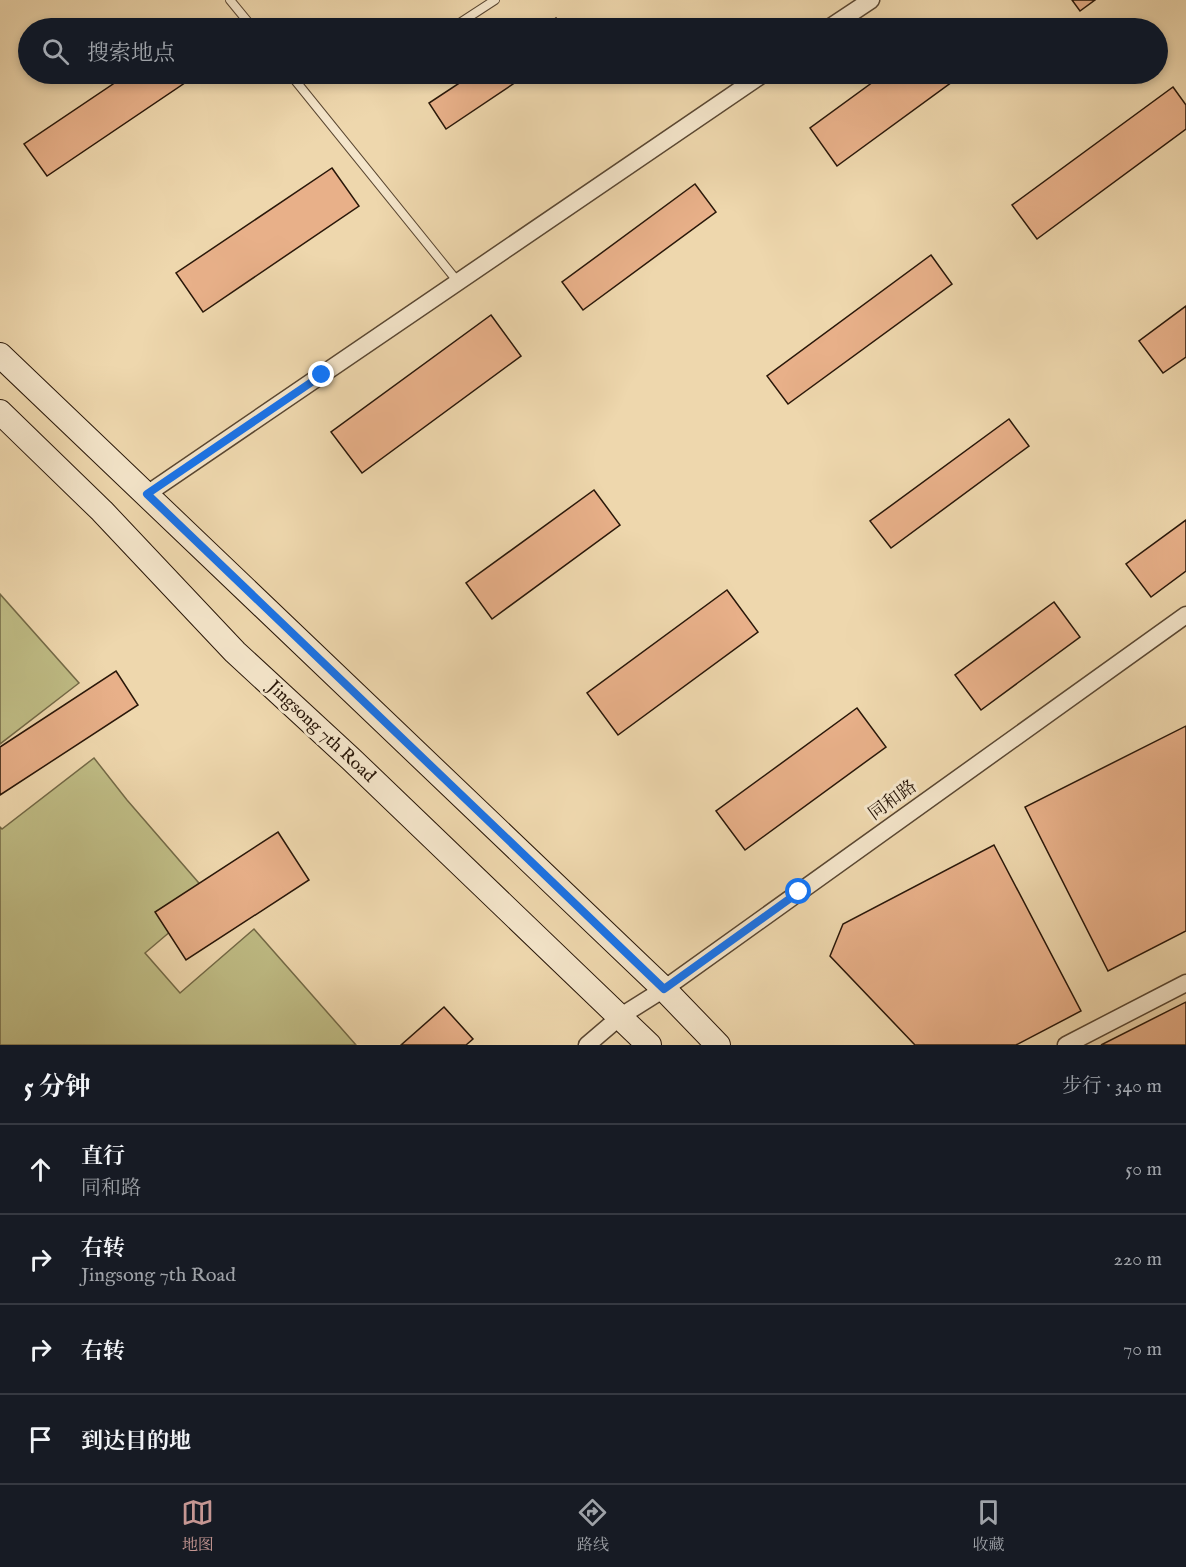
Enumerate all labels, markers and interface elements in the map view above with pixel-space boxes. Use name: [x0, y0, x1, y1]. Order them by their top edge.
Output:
search box: [18, 18, 1168, 84]
icon: search: [39, 35, 72, 68]
text: 搜索地点: [87, 40, 175, 68]
route end: [308, 361, 334, 387]
street label: Jingsong 7th Road: [261, 675, 380, 788]
street label: 同和路: [864, 776, 922, 826]
route start: [785, 878, 811, 904]
text: 5 分钟: [24, 1071, 91, 1104]
text: 步行 · 340 m: [1062, 1074, 1162, 1099]
text: 直行: [81, 1143, 125, 1171]
icon: ahead: [24, 1153, 57, 1186]
text: 50 m: [1125, 1157, 1162, 1182]
text: 同和路: [81, 1176, 141, 1201]
text: 右转: [81, 1235, 125, 1263]
icon: right: [24, 1243, 57, 1276]
text: 220 m: [1114, 1247, 1162, 1272]
text: Jingsong 7th Road: [81, 1263, 236, 1288]
icon: right: [24, 1333, 57, 1366]
text: 70 m: [1123, 1337, 1162, 1362]
text: 右转: [81, 1338, 125, 1366]
icon: arrive: [24, 1423, 57, 1456]
text: 到达目的地: [81, 1428, 191, 1456]
tab: 地图: [181, 1496, 214, 1556]
tab: 路线: [576, 1496, 609, 1556]
tab: 收藏: [972, 1496, 1005, 1556]

